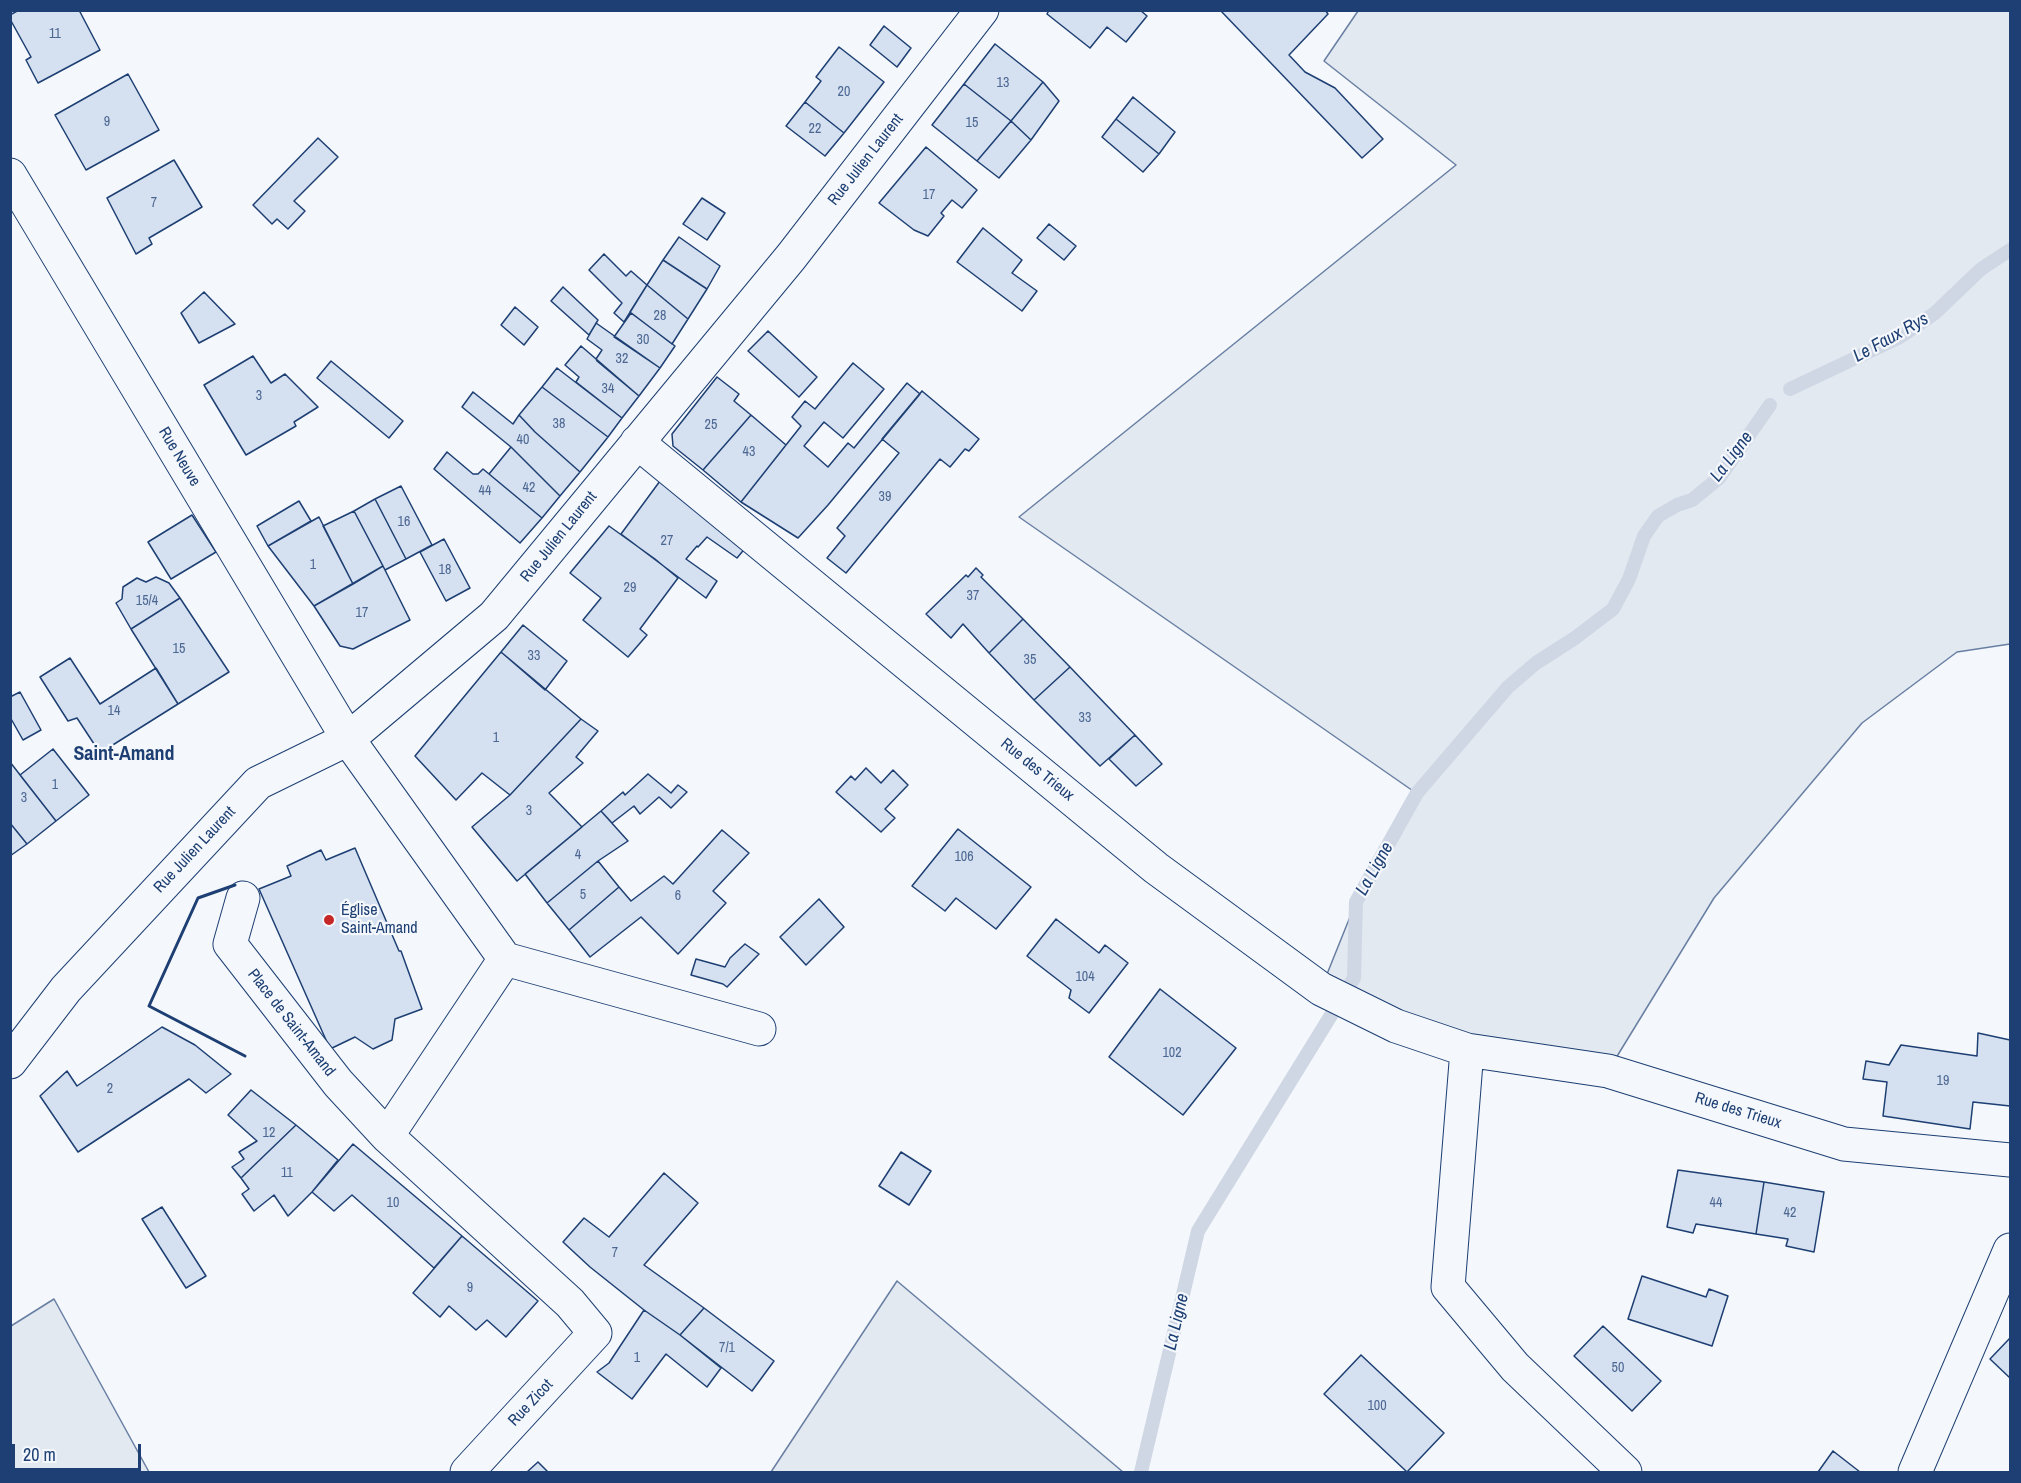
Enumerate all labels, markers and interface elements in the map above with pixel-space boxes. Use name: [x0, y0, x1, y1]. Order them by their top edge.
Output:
house number: 11: [49, 26, 61, 42]
house number: 13: [997, 75, 1009, 91]
house number: 20: [838, 84, 850, 100]
street label: Rue Julien Laurent: [824, 110, 908, 210]
house number: 9: [104, 114, 110, 130]
house number: 15: [966, 115, 978, 131]
house number: 22: [809, 121, 821, 137]
house number: 17: [923, 187, 935, 203]
house number: 7: [151, 195, 157, 211]
house number: 28: [654, 308, 666, 324]
water label: Le Faux Rys: [1850, 309, 1932, 367]
house number: 30: [637, 332, 649, 348]
house number: 32: [616, 351, 628, 367]
house number: 34: [602, 381, 614, 397]
house number: 3: [256, 388, 262, 404]
house number: 38: [553, 416, 565, 432]
house number: 25: [705, 417, 717, 433]
street label: Rue Neuve: [154, 424, 204, 490]
water label: La Ligne: [1706, 428, 1758, 486]
house number: 40: [517, 432, 529, 448]
house number: 43: [743, 444, 755, 460]
house number: 42: [523, 480, 535, 496]
house number: 44: [479, 483, 491, 499]
street label: Rue Julien Laurent: [517, 488, 601, 586]
house number: 39: [879, 489, 891, 505]
house number: 16: [398, 514, 410, 530]
house number: 27: [661, 533, 673, 549]
house number: 1: [310, 557, 316, 573]
house number: 18: [439, 562, 451, 578]
house number: 29: [624, 580, 636, 596]
house number: 37: [967, 588, 979, 604]
house number: 15/4: [136, 593, 158, 609]
house number: 17: [356, 605, 368, 621]
house number: 15: [173, 641, 185, 657]
house number: 33: [528, 648, 540, 664]
house number: 35: [1024, 652, 1036, 668]
house number: 14: [108, 703, 120, 719]
house number: 33: [1079, 710, 1091, 726]
house number: 1: [493, 730, 499, 746]
street label: Rue des Trieux: [996, 734, 1078, 806]
district label: Saint-Amand: [73, 743, 175, 767]
house number: 1: [52, 777, 58, 793]
house number: 3: [21, 790, 27, 806]
street label: Rue Julien Laurent: [150, 803, 240, 897]
house number: 3: [526, 803, 532, 819]
water label: La Ligne: [1352, 839, 1398, 899]
house number: 4: [575, 847, 581, 863]
house number: 106: [954, 849, 974, 865]
house number: 5: [580, 887, 586, 903]
house number: 6: [675, 888, 681, 904]
place label: Église Saint-Amand: [341, 901, 418, 939]
marker: Église Saint-Amand: [322, 913, 336, 927]
street label: Place de Saint-Amand: [243, 965, 339, 1081]
house number: 104: [1075, 969, 1095, 985]
house number: 102: [1162, 1045, 1182, 1061]
house number: 19: [1937, 1073, 1949, 1089]
house number: 2: [107, 1081, 113, 1097]
street label: Rue des Trieux: [1693, 1089, 1783, 1133]
house number: 12: [263, 1125, 275, 1141]
house number: 11: [281, 1165, 293, 1181]
house number: 10: [387, 1195, 399, 1211]
house number: 44: [1710, 1195, 1722, 1211]
house number: 42: [1784, 1205, 1796, 1221]
house number: 7: [612, 1245, 618, 1261]
house number: 9: [467, 1280, 473, 1296]
water label: La Ligne: [1160, 1292, 1194, 1352]
house number: 7/1: [719, 1340, 735, 1356]
house number: 1: [634, 1350, 640, 1366]
house number: 50: [1612, 1360, 1624, 1376]
street label: Rue Zicot: [505, 1376, 557, 1430]
house number: 100: [1367, 1398, 1387, 1414]
scale bar: [15, 1432, 144, 1470]
text: 20 m: [23, 1442, 56, 1467]

